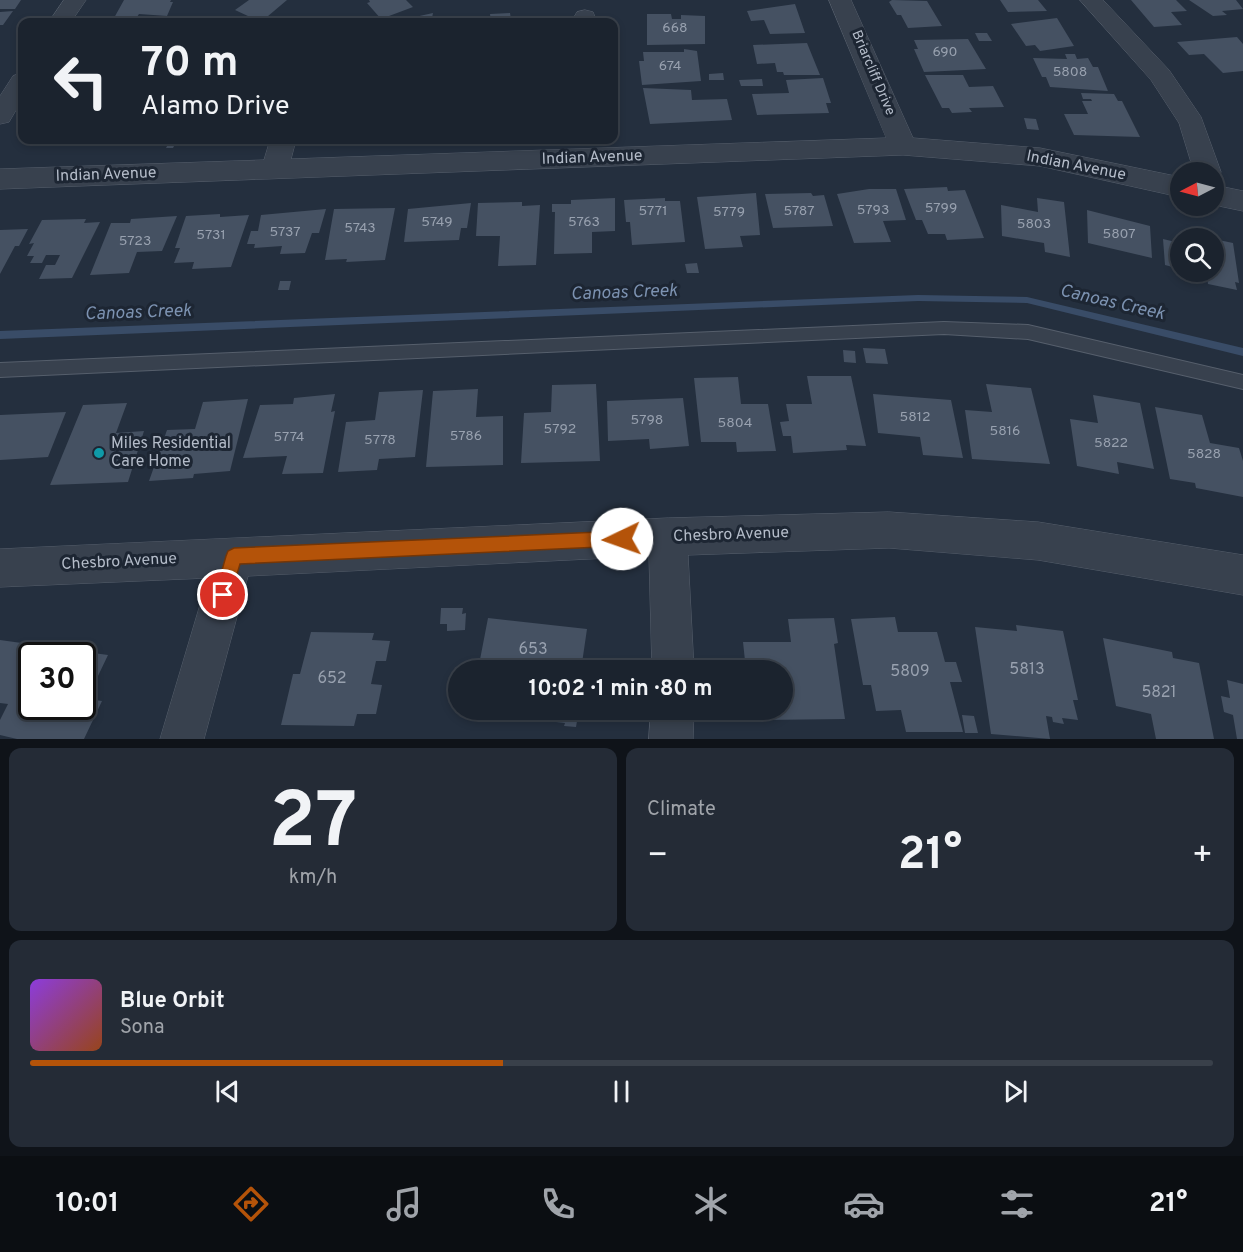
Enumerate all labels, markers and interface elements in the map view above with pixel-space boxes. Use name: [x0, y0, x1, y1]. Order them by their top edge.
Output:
house number: 668: [662, 20, 688, 37]
street label: Briarcliff Drive: [847, 28, 899, 118]
text: 70 m: [141, 38, 239, 91]
icon: left: [42, 42, 120, 120]
house number: 690: [932, 44, 958, 61]
house number: 674: [659, 58, 681, 75]
house number: 5808: [1053, 64, 1087, 81]
text: Alamo Drive: [141, 90, 290, 124]
street label: Indian Avenue: [541, 146, 643, 170]
street label: Indian Avenue: [1024, 147, 1128, 185]
north arrow: [1170, 162, 1224, 216]
map controls: [1170, 162, 1224, 282]
street label: Indian Avenue: [55, 163, 157, 187]
house number: 5799: [925, 200, 957, 217]
house number: 5793: [857, 202, 889, 219]
house number: 5771: [638, 203, 668, 220]
house number: 5787: [783, 203, 815, 220]
house number: 5779: [713, 204, 745, 221]
house number: 5749: [421, 214, 453, 231]
house number: 5763: [568, 214, 600, 231]
house number: 5803: [1017, 216, 1051, 233]
house number: 5743: [344, 220, 376, 237]
house number: 5737: [269, 224, 301, 241]
house number: 5807: [1103, 226, 1135, 243]
house number: 5731: [196, 227, 226, 244]
button: search: [1170, 228, 1224, 282]
house number: 5723: [119, 233, 151, 250]
water label: Canoas Creek: [570, 280, 679, 306]
water label: Canoas Creek: [1057, 280, 1168, 326]
water label: Canoas Creek: [84, 300, 193, 326]
house number: 5812: [899, 409, 931, 426]
house number: 5798: [631, 412, 663, 429]
house number: 5804: [718, 415, 752, 432]
house number: 5792: [544, 421, 576, 438]
house number: 5816: [990, 423, 1020, 440]
house number: 5786: [450, 428, 482, 445]
house number: 5774: [274, 429, 304, 446]
house number: 5778: [364, 432, 396, 449]
place label: Miles Residential Care Home: [111, 434, 231, 472]
house number: 5822: [1094, 435, 1128, 452]
marker: Miles Residential Care Home: [92, 446, 106, 460]
house number: 5828: [1187, 446, 1221, 463]
position arrow: [590, 507, 654, 571]
street label: Chesbro Avenue: [673, 523, 789, 547]
street label: Chesbro Avenue: [61, 549, 177, 575]
pin: [197, 569, 248, 620]
icon: arrive: [206, 578, 239, 611]
house number: 653: [518, 640, 548, 660]
speed limit sign: 30: [18, 642, 96, 720]
house number: 5813: [1009, 660, 1045, 680]
house number: 5809: [890, 662, 930, 682]
house number: 652: [317, 669, 347, 689]
text: 10:02 · 1 min · 80 m: [528, 676, 713, 703]
house number: 5821: [1141, 683, 1177, 703]
text: 27: [269, 776, 357, 875]
text: Climate: [647, 797, 716, 823]
text: 21°: [898, 828, 962, 885]
text: −: [647, 836, 668, 878]
text: +: [1192, 836, 1213, 878]
text: km/h: [289, 865, 337, 891]
text: Blue Orbit: [120, 988, 225, 1015]
text: Sona: [120, 1015, 165, 1041]
icon: previous: [211, 1075, 244, 1108]
icon: pause: [605, 1075, 638, 1108]
icon: next: [999, 1075, 1032, 1108]
icon: directions: [230, 1183, 272, 1225]
icon: music: [383, 1183, 425, 1225]
icon: phone: [537, 1183, 579, 1225]
icon: climate: [690, 1183, 732, 1225]
icon: car: [843, 1183, 885, 1225]
icon: filters: [996, 1183, 1038, 1225]
text: 10:01: [56, 1187, 119, 1221]
text: 21°: [1149, 1187, 1187, 1221]

